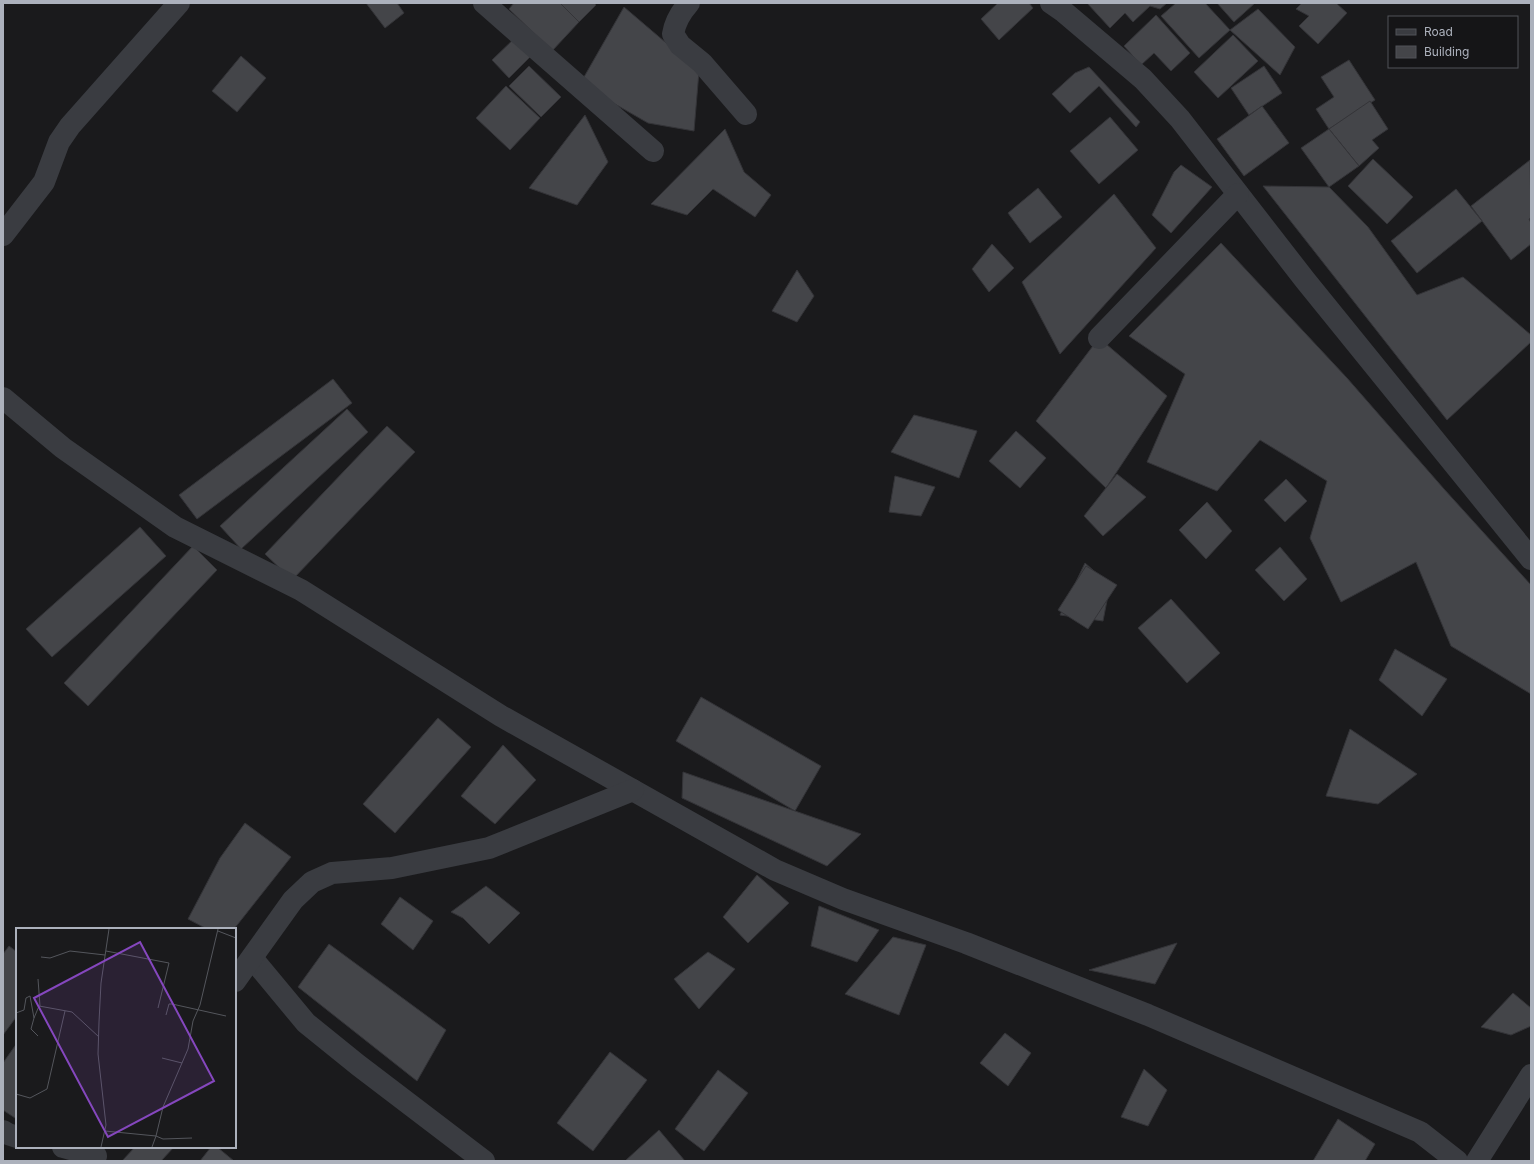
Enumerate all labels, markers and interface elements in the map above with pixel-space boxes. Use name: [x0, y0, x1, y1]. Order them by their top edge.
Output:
legend: [1388, 16, 1518, 68]
text: Road: [1424, 24, 1453, 39]
text: Building: [1424, 44, 1469, 59]
inset map: [16, 928, 236, 1148]

